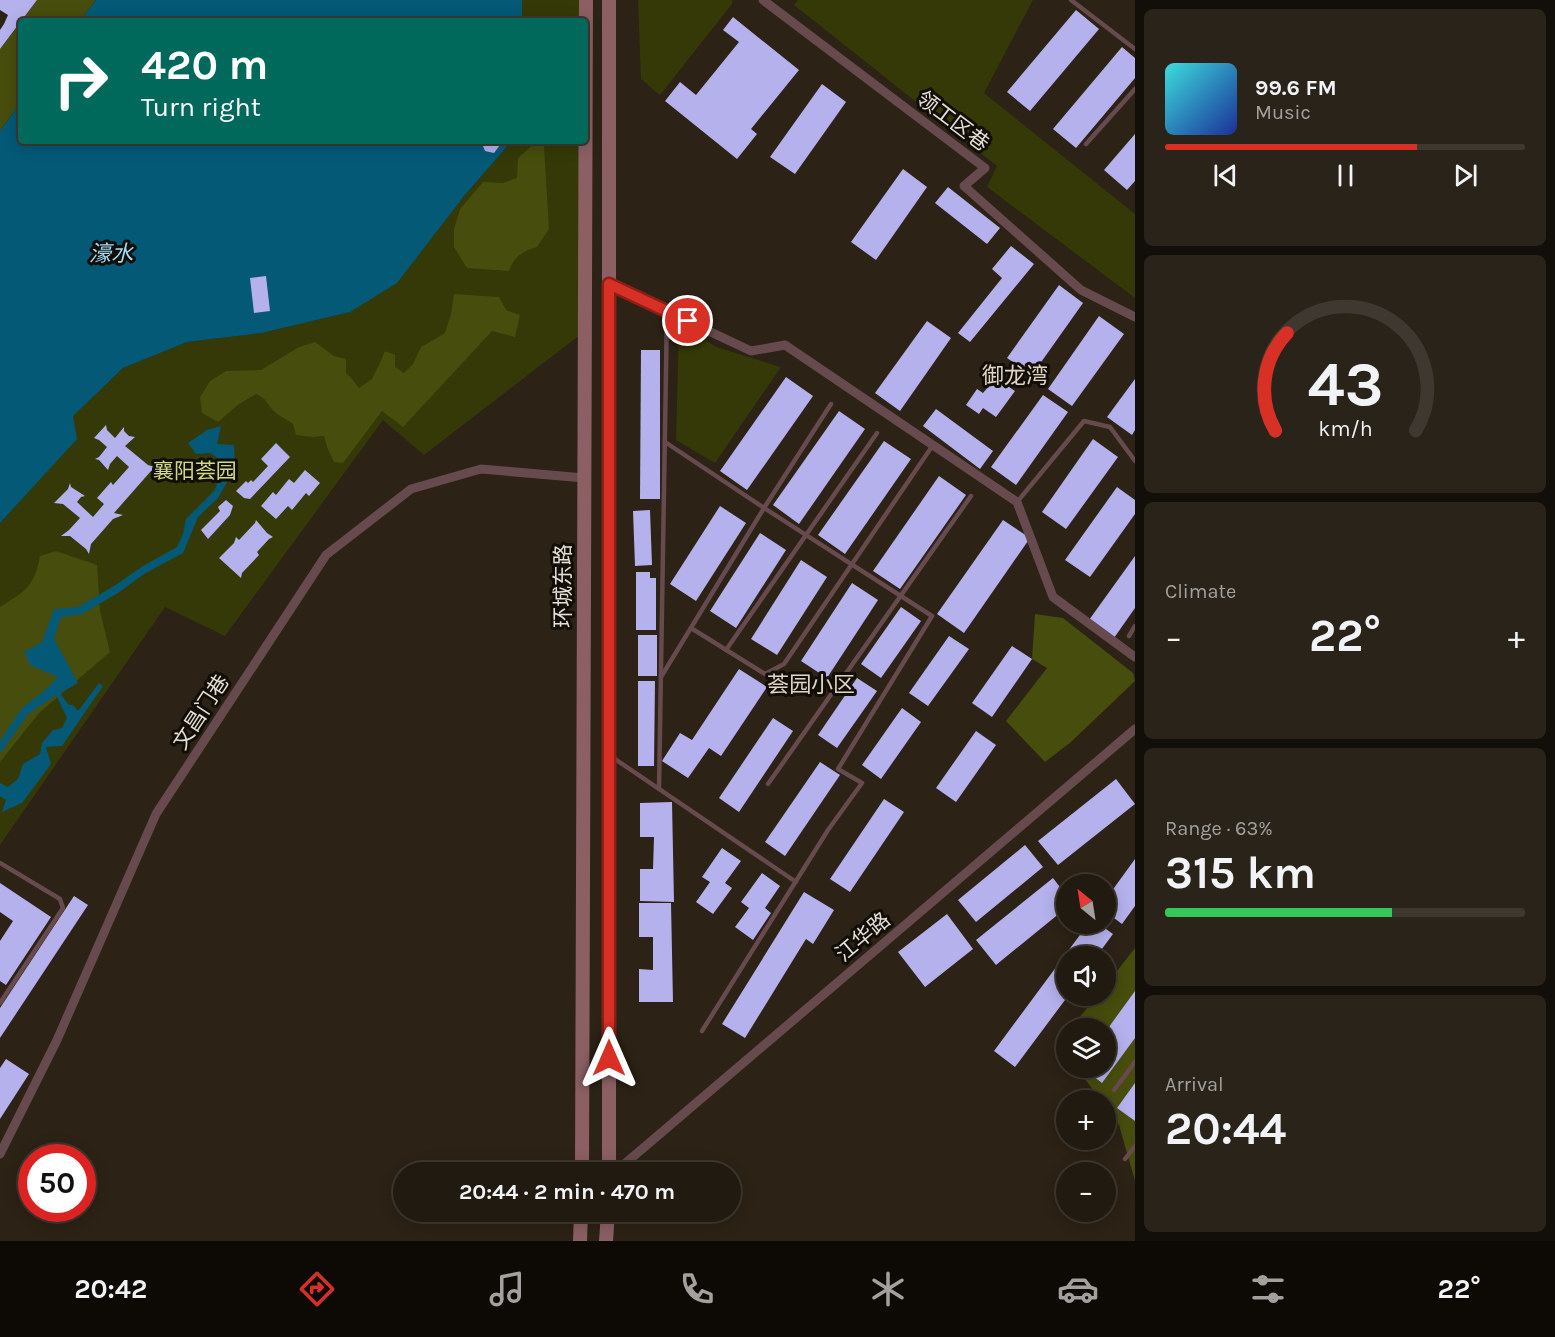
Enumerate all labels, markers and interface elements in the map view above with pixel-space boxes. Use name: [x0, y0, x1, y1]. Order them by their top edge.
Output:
text: 420 m: [141, 40, 268, 90]
icon: right: [42, 42, 120, 120]
text: 99.6 FM: [1255, 75, 1337, 101]
street label: 领工区巷: [912, 86, 994, 156]
text: Turn right: [141, 91, 261, 123]
text: Music: [1255, 101, 1311, 124]
icon: previous: [1209, 159, 1242, 192]
icon: pause: [1329, 159, 1362, 192]
icon: next: [1449, 159, 1482, 192]
water label: 濠水: [89, 241, 134, 267]
pin: [662, 295, 713, 346]
icon: arrive: [671, 304, 704, 337]
text: 43: [1307, 348, 1383, 421]
district label: 御龙湾: [982, 363, 1048, 389]
text: km/h: [1318, 417, 1372, 442]
park label: 襄阳荟园: [153, 459, 237, 483]
street label: 环城东路: [551, 544, 575, 628]
text: Climate: [1165, 580, 1236, 603]
text: 22°: [1309, 610, 1381, 662]
text: −: [1165, 618, 1182, 656]
text: +: [1508, 618, 1525, 656]
street label: 文昌门巷: [168, 670, 234, 754]
district label: 荟园小区: [767, 672, 855, 698]
text: Range · 63%: [1165, 817, 1273, 840]
text: 315 km: [1165, 847, 1316, 899]
north arrow: [1056, 874, 1116, 934]
map controls: [1056, 874, 1116, 1222]
street label: 江华路: [831, 908, 895, 966]
button: sound: [1056, 946, 1116, 1006]
button: layers: [1056, 1018, 1116, 1078]
position arrow: [577, 1026, 641, 1090]
text: Arrival: [1165, 1073, 1224, 1096]
button: +: [1056, 1090, 1116, 1150]
text: 20:44: [1165, 1103, 1286, 1155]
speed limit sign: 50: [18, 1144, 96, 1222]
button: −: [1056, 1162, 1116, 1222]
text: 20:44 · 2 min · 470 m: [459, 1179, 675, 1205]
icon: directions: [296, 1268, 338, 1310]
icon: music: [486, 1268, 528, 1310]
icon: phone: [676, 1268, 718, 1310]
icon: climate: [867, 1268, 909, 1310]
icon: car: [1057, 1268, 1099, 1310]
icon: filters: [1247, 1268, 1289, 1310]
text: 20:42: [74, 1273, 147, 1305]
text: 22°: [1438, 1273, 1481, 1305]

